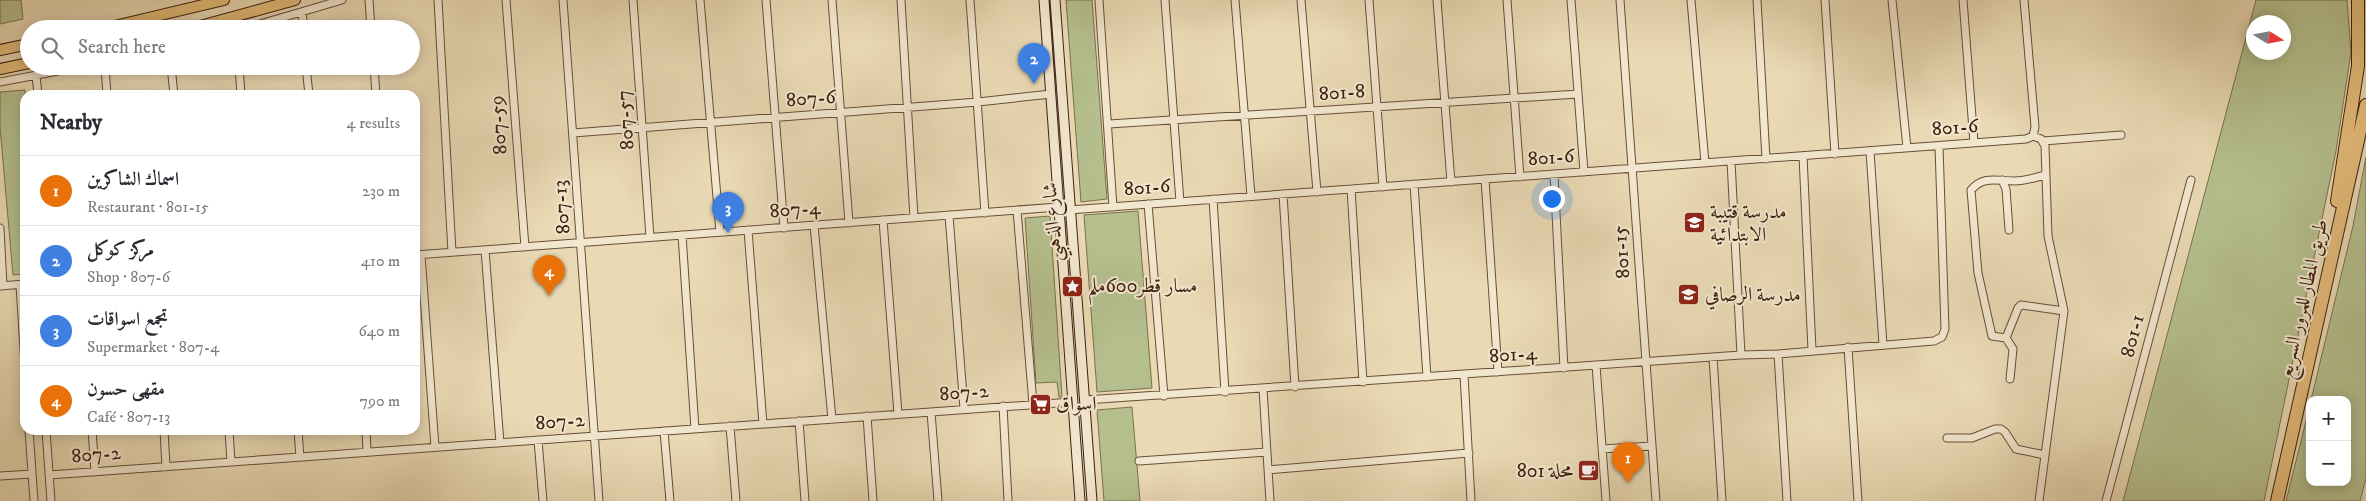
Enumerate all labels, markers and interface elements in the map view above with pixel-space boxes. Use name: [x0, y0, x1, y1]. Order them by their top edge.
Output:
north arrow: [2246, 15, 2291, 60]
search box: [20, 20, 420, 75]
icon: search: [38, 34, 66, 62]
text: Search here: [78, 36, 166, 59]
pin: 2: [1018, 43, 1050, 84]
street label: 801-8: [1318, 79, 1366, 107]
street label: 807-6: [785, 85, 837, 113]
street label: 807-57: [611, 89, 641, 151]
street label: 807-59: [484, 95, 514, 155]
text: Nearby: [40, 110, 102, 136]
text: 4 results: [347, 113, 400, 133]
street label: 801-6: [1931, 114, 1980, 142]
street label: 801-6: [1527, 144, 1576, 172]
text: اسماك الشاكرين: [87, 168, 179, 191]
street label: 801-6: [1123, 174, 1172, 202]
street label: 807-13: [548, 179, 576, 235]
text: 1: [53, 181, 59, 201]
text: 230 m: [362, 181, 400, 201]
street label: شارع الذهبي: [1038, 181, 1073, 263]
your location: [1539, 186, 1565, 212]
pin: 3: [712, 192, 744, 233]
street label: 807-4: [769, 196, 822, 224]
text: Restaurant · 801-15: [87, 197, 209, 217]
place label: مدرسة قتيبة الابتدائية: [1710, 200, 1787, 248]
school or university icon: مدرسة قتيبة الابتدائية: [1682, 211, 1706, 235]
street label: طريق المطار للمرور السريع: [2274, 217, 2338, 382]
street label: 801-15: [1608, 224, 1636, 279]
text: مركز كوكل: [87, 238, 154, 261]
text: 2: [52, 251, 60, 271]
text: 410 m: [361, 251, 400, 271]
pin: 4: [533, 255, 565, 296]
text: Shop · 807-6: [87, 267, 170, 287]
place icon: مسار قطر600ملم: [1060, 274, 1084, 298]
place label: مسار قطر600ملم: [1088, 274, 1197, 306]
school or university icon: مدرسة الرصافي: [1677, 283, 1701, 307]
place label: مدرسة الرصافي: [1705, 283, 1801, 310]
text: تجمع اسواقات: [87, 308, 168, 331]
street label: 801-1: [2115, 312, 2151, 360]
text: 3: [53, 321, 59, 341]
text: 640 m: [358, 321, 400, 341]
text: Supermarket · 807-4: [87, 337, 219, 357]
street label: 801-4: [1488, 341, 1538, 369]
text: مقهى حسون: [87, 378, 165, 401]
street label: 807-2: [939, 379, 990, 407]
text: 4: [51, 391, 61, 411]
text: 790 m: [360, 391, 400, 411]
supermarket icon: اسواق: [1028, 392, 1052, 416]
place label: اسواق: [1056, 392, 1097, 417]
map controls: [2306, 396, 2351, 486]
button: +: [2306, 396, 2351, 441]
text: Café · 807-13: [87, 407, 170, 427]
street label: 807-2: [535, 408, 586, 436]
street label: 807-2: [71, 441, 122, 469]
button: −: [2306, 441, 2351, 486]
pin: 1: [1612, 442, 1644, 483]
place label: محلة 801: [1517, 459, 1573, 484]
cafe icon: محلة 801: [1577, 459, 1601, 483]

